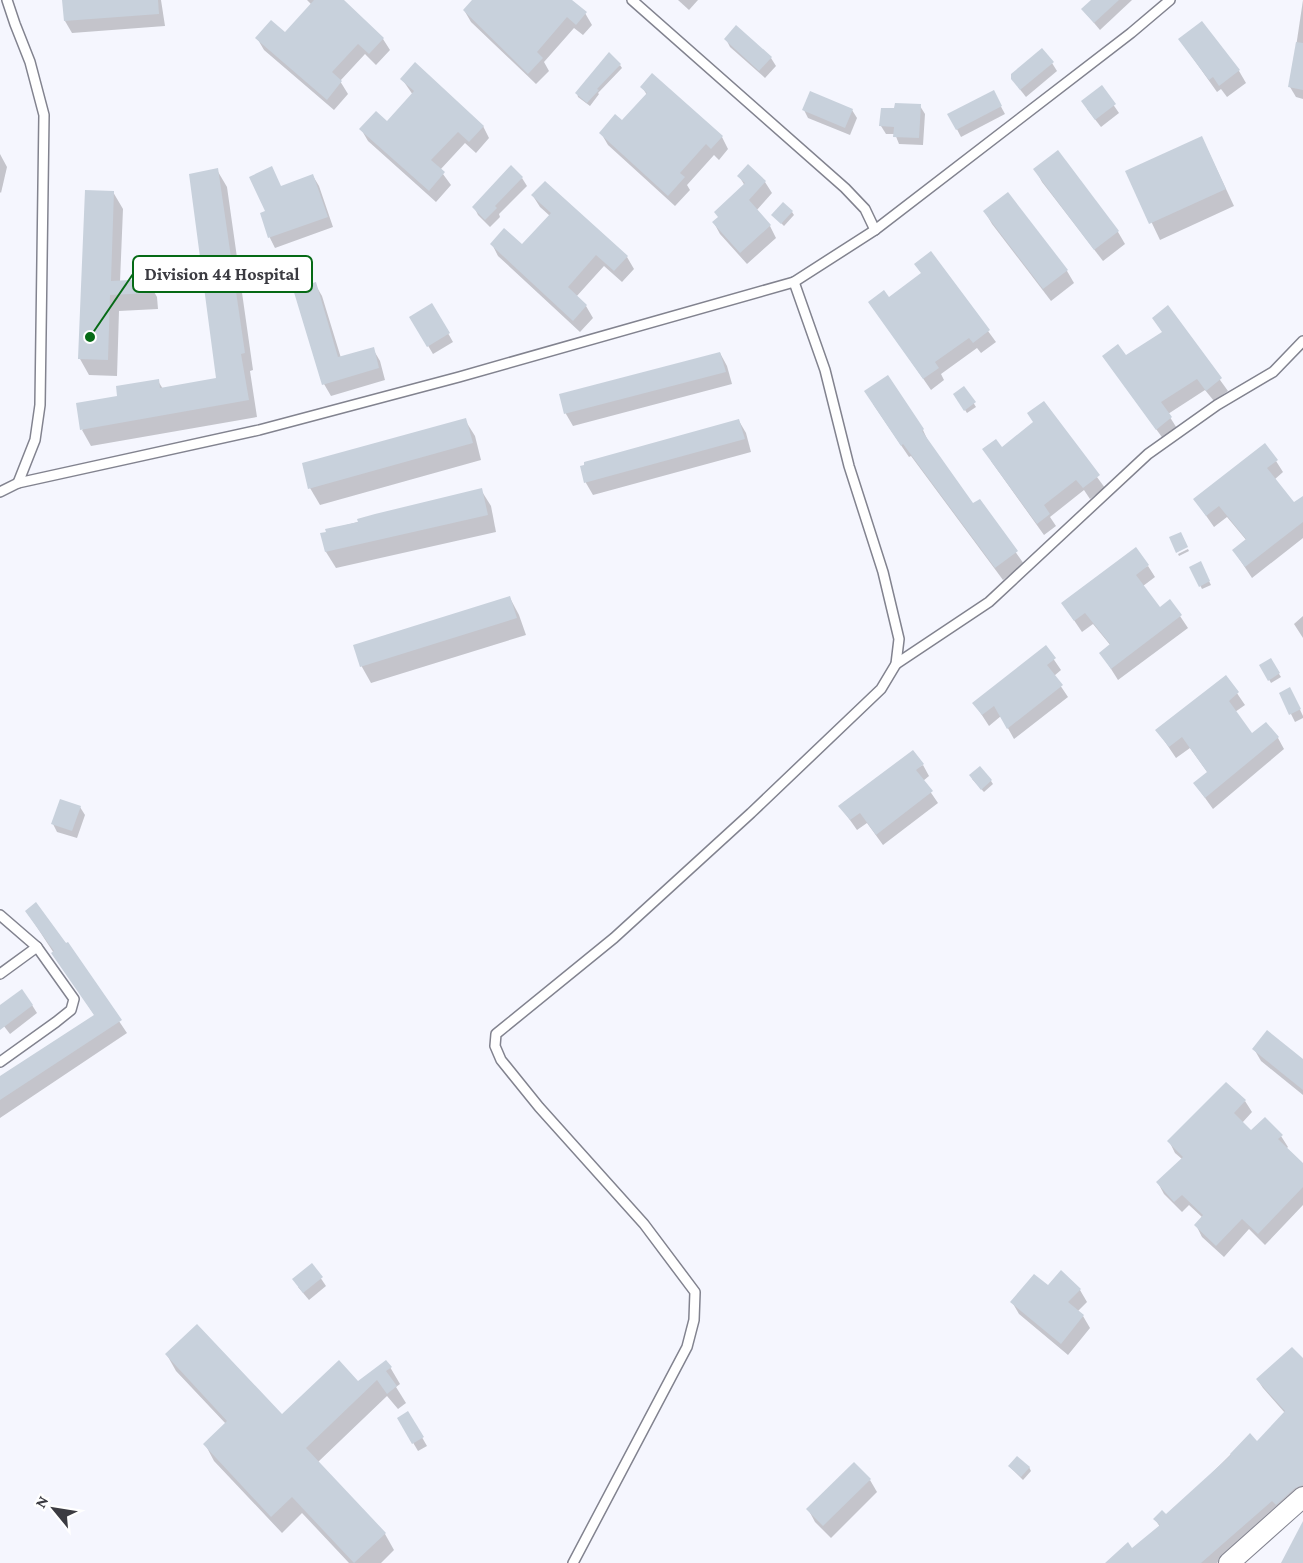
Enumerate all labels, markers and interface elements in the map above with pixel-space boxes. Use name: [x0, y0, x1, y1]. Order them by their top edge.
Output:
callout: Division 44 Hospital: [133, 256, 312, 292]
text: Division 44 Hospital: [145, 264, 299, 284]
north arrow: [24, 1479, 84, 1539]
text: N: [31, 1493, 52, 1511]

